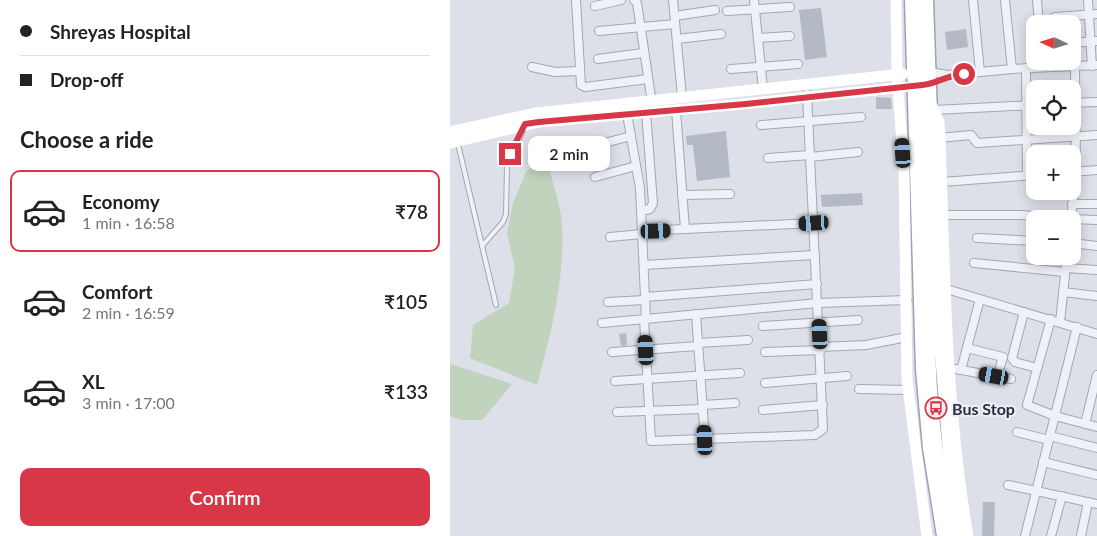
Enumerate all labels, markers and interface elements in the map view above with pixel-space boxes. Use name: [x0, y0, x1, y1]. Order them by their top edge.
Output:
north arrow: [1026, 15, 1081, 70]
map controls: [1026, 15, 1081, 265]
text: Shreyas Hospital: [50, 20, 191, 43]
route start: [953, 63, 975, 85]
text: Drop-off: [50, 68, 124, 91]
button: locate: [1026, 80, 1081, 135]
text: Choose a ride: [20, 126, 154, 153]
callout: 2 min: [528, 136, 610, 172]
car: [894, 138, 911, 168]
route end: [499, 143, 521, 165]
text: 2 min: [549, 144, 589, 163]
button: +: [1026, 145, 1081, 200]
icon: car: [22, 189, 67, 234]
text: Economy: [82, 190, 160, 213]
text: ₹78: [395, 200, 428, 223]
button: −: [1026, 210, 1081, 265]
text: 1 min · 16:58: [82, 213, 175, 232]
car: [798, 215, 829, 231]
car: [640, 223, 671, 239]
icon: car: [22, 279, 67, 324]
text: Comfort: [82, 280, 153, 303]
text: ₹105: [384, 290, 428, 313]
text: 2 min · 16:59: [82, 303, 175, 322]
car: [811, 319, 828, 349]
car: [637, 335, 654, 365]
car: [977, 366, 1010, 386]
icon: car: [22, 369, 67, 414]
text: XL: [82, 370, 105, 393]
text: ₹133: [384, 380, 428, 403]
text: 3 min · 17:00: [82, 393, 175, 412]
bus stop icon: Bus Stop: [924, 396, 948, 420]
place label: Bus Stop: [952, 399, 1015, 418]
car: [696, 425, 713, 455]
button: Confirm: [20, 468, 430, 526]

